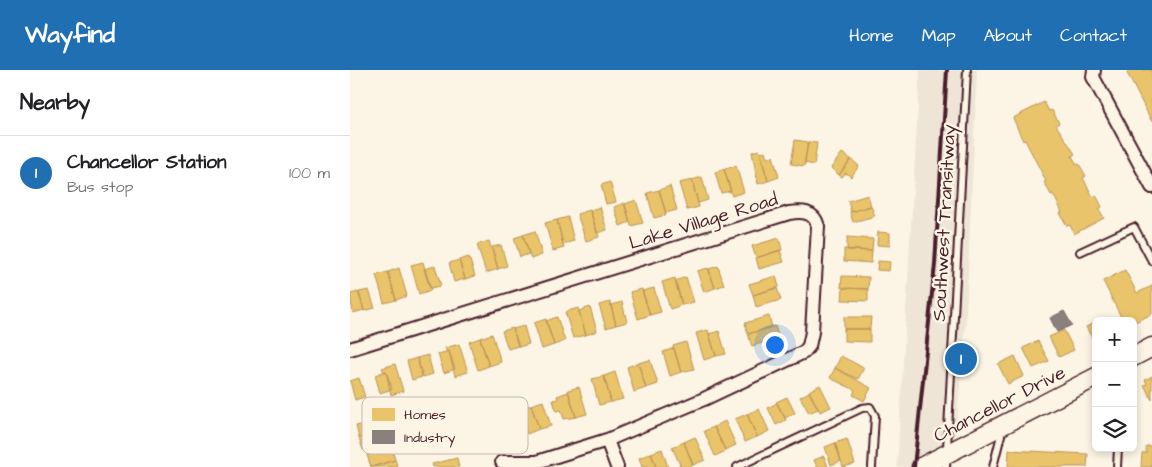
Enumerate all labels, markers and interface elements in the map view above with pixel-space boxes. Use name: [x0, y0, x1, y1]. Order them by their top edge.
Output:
text: Wayfind: [25, 18, 115, 52]
text: Home: [849, 23, 894, 48]
text: Map: [922, 23, 956, 48]
text: About: [984, 23, 1032, 48]
text: Contact: [1060, 23, 1127, 48]
text: Nearby: [20, 88, 90, 117]
street label: Southwest Transitway: [926, 123, 964, 322]
text: Chancellor Station: [67, 149, 226, 176]
text: 1: [35, 162, 37, 184]
text: 100 m: [289, 162, 330, 184]
text: Bus stop: [67, 176, 133, 198]
street label: Lake Village Road: [626, 186, 782, 258]
map controls: [1092, 317, 1137, 452]
button: +: [1092, 317, 1137, 362]
your location: [762, 332, 788, 358]
pin: 1: [945, 340, 977, 378]
street label: Chancellor Drive: [929, 359, 1070, 449]
button: −: [1092, 362, 1137, 407]
legend: [362, 397, 528, 454]
text: Homes: [404, 405, 446, 425]
button: layers: [1092, 407, 1137, 452]
text: Industry: [404, 428, 456, 448]

